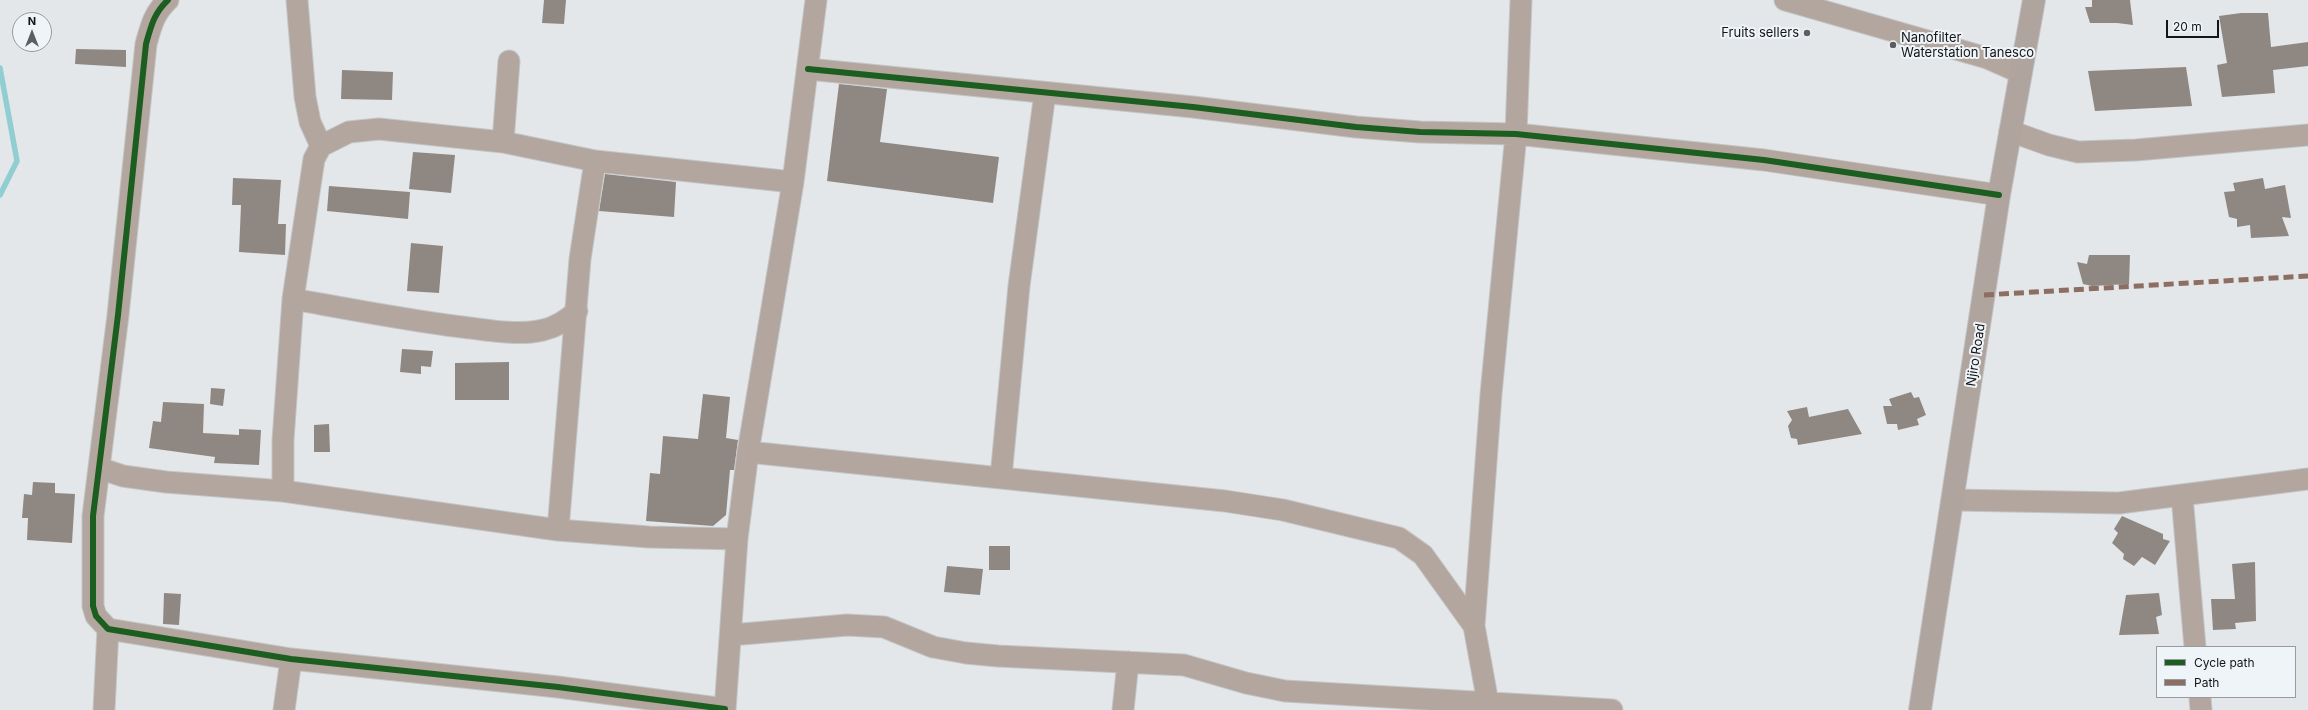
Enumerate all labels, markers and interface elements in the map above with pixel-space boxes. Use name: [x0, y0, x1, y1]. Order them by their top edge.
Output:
north arrow: [12, 12, 52, 52]
scale bar: [2168, 12, 2221, 38]
text: N: [28, 14, 36, 28]
text: 20 m: [2173, 19, 2202, 34]
place label: Fruits sellers: [1721, 25, 1799, 41]
marker: Fruits sellers: [1802, 28, 1812, 38]
place label: Nanofilter Waterstation Tanesco: [1901, 30, 2034, 61]
marker: Nanofilter Waterstation Tanesco: [1888, 40, 1898, 50]
street label: Njiro Road: [1963, 322, 1989, 388]
legend: [2156, 646, 2296, 698]
text: Cycle path: [2194, 655, 2255, 670]
text: Path: [2194, 675, 2219, 690]

